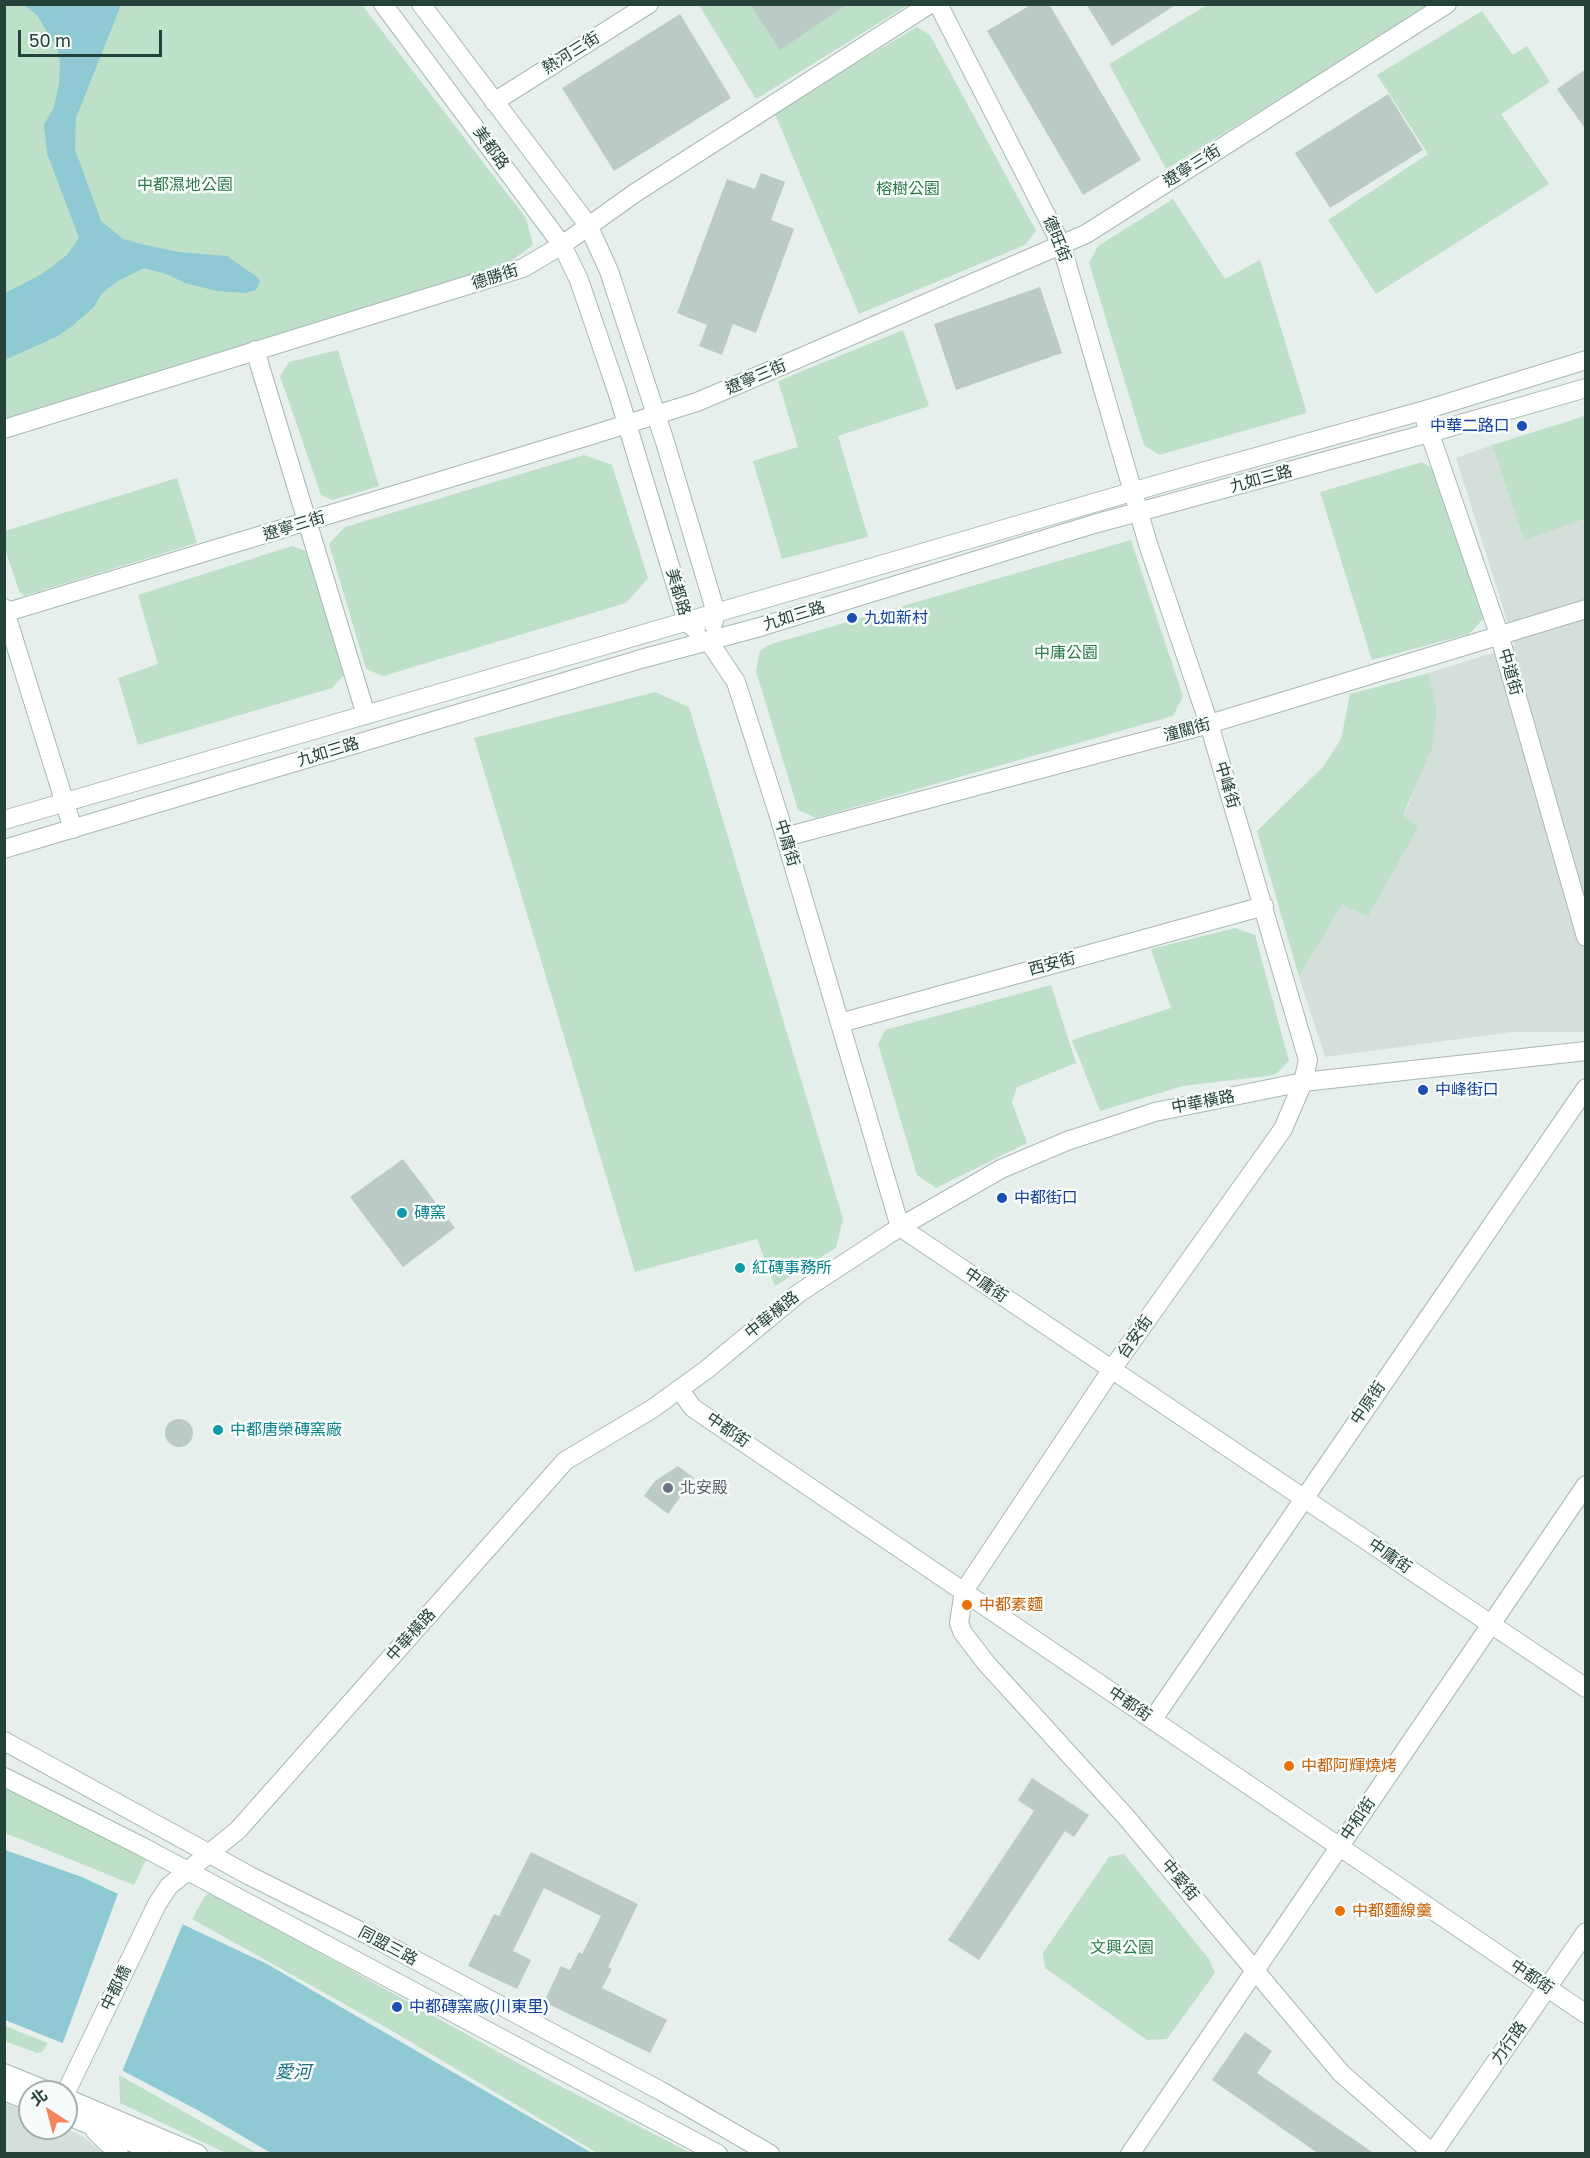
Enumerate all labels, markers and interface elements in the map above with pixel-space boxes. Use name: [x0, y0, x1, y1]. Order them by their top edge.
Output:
scale bar: [21, 18, 165, 56]
street label: 熱河三街: [539, 28, 603, 78]
text: 50 m: [29, 29, 71, 51]
street label: 美都路: [469, 123, 513, 173]
street label: 遼寧三街: [1160, 141, 1224, 191]
park label: 中都濕地公園: [137, 175, 233, 195]
park label: 榕樹公園: [876, 179, 940, 199]
street label: 德旺街: [1039, 213, 1075, 265]
street label: 德勝街: [469, 260, 521, 294]
street label: 遼寧三街: [723, 356, 789, 398]
place label: 中華二路口: [1430, 416, 1510, 436]
marker: 中華二路口: [1515, 419, 1529, 433]
street label: 九如三路: [1228, 461, 1294, 497]
street label: 遼寧三街: [261, 507, 327, 545]
street label: 美都路: [662, 566, 694, 618]
street label: 九如三路: [761, 597, 827, 635]
place label: 九如新村: [864, 608, 928, 628]
marker: 九如新村: [845, 611, 859, 625]
park label: 中庸公園: [1034, 643, 1098, 663]
street label: 中道街: [1494, 646, 1526, 698]
street label: 潼關街: [1161, 715, 1213, 745]
street label: 九如三路: [295, 733, 361, 771]
street label: 中峰街: [1211, 759, 1243, 811]
street label: 中庸街: [771, 817, 803, 869]
street label: 西安街: [1026, 949, 1078, 979]
place label: 中峰街口: [1435, 1080, 1499, 1100]
marker: 中峰街口: [1416, 1083, 1430, 1097]
street label: 中華橫路: [1170, 1086, 1236, 1118]
place label: 中都街口: [1014, 1188, 1078, 1208]
marker: 中都街口: [995, 1191, 1009, 1205]
place label: 磚窯: [414, 1203, 446, 1223]
marker: 磚窯: [395, 1206, 409, 1220]
place label: 紅磚事務所: [752, 1258, 832, 1278]
marker: 紅磚事務所: [733, 1261, 747, 1275]
street label: 中庸街: [961, 1264, 1011, 1306]
street label: 中華橫路: [741, 1287, 803, 1343]
street label: 台安街: [1113, 1312, 1157, 1362]
street label: 中原街: [1347, 1378, 1389, 1428]
street label: 中都街: [703, 1409, 753, 1451]
place label: 中都唐榮磚窯廠: [230, 1420, 342, 1440]
marker: 中都唐榮磚窯廠: [211, 1423, 225, 1437]
place label: 北安殿: [680, 1478, 728, 1498]
marker: 北安殿: [661, 1481, 675, 1495]
street label: 中庸街: [1365, 1535, 1415, 1577]
place label: 中都素麵: [979, 1595, 1043, 1615]
marker: 中都素麵: [960, 1598, 974, 1612]
street label: 中華橫路: [382, 1605, 440, 1665]
street label: 中都街: [1105, 1683, 1155, 1725]
place label: 中都阿輝燒烤: [1301, 1756, 1397, 1776]
marker: 中都阿輝燒烤: [1282, 1759, 1296, 1773]
street label: 中和街: [1337, 1794, 1379, 1844]
street label: 中愛街: [1157, 1855, 1203, 1905]
place label: 中都麵線羹: [1352, 1901, 1432, 1921]
marker: 中都麵線羹: [1333, 1904, 1347, 1918]
street label: 同盟三路: [355, 1923, 421, 1969]
park label: 文興公園: [1090, 1938, 1154, 1958]
street label: 中都街: [1507, 1956, 1557, 1998]
street label: 中都橋: [97, 1962, 135, 2014]
place label: 中都磚窯廠(川東里): [409, 1997, 549, 2017]
marker: 中都磚窯廠(川東里): [390, 2000, 404, 2014]
street label: 力行路: [1487, 2018, 1531, 2068]
water label: 愛河: [275, 2061, 311, 2083]
north arrow: [18, 2080, 78, 2140]
text: 北: [26, 2084, 51, 2110]

